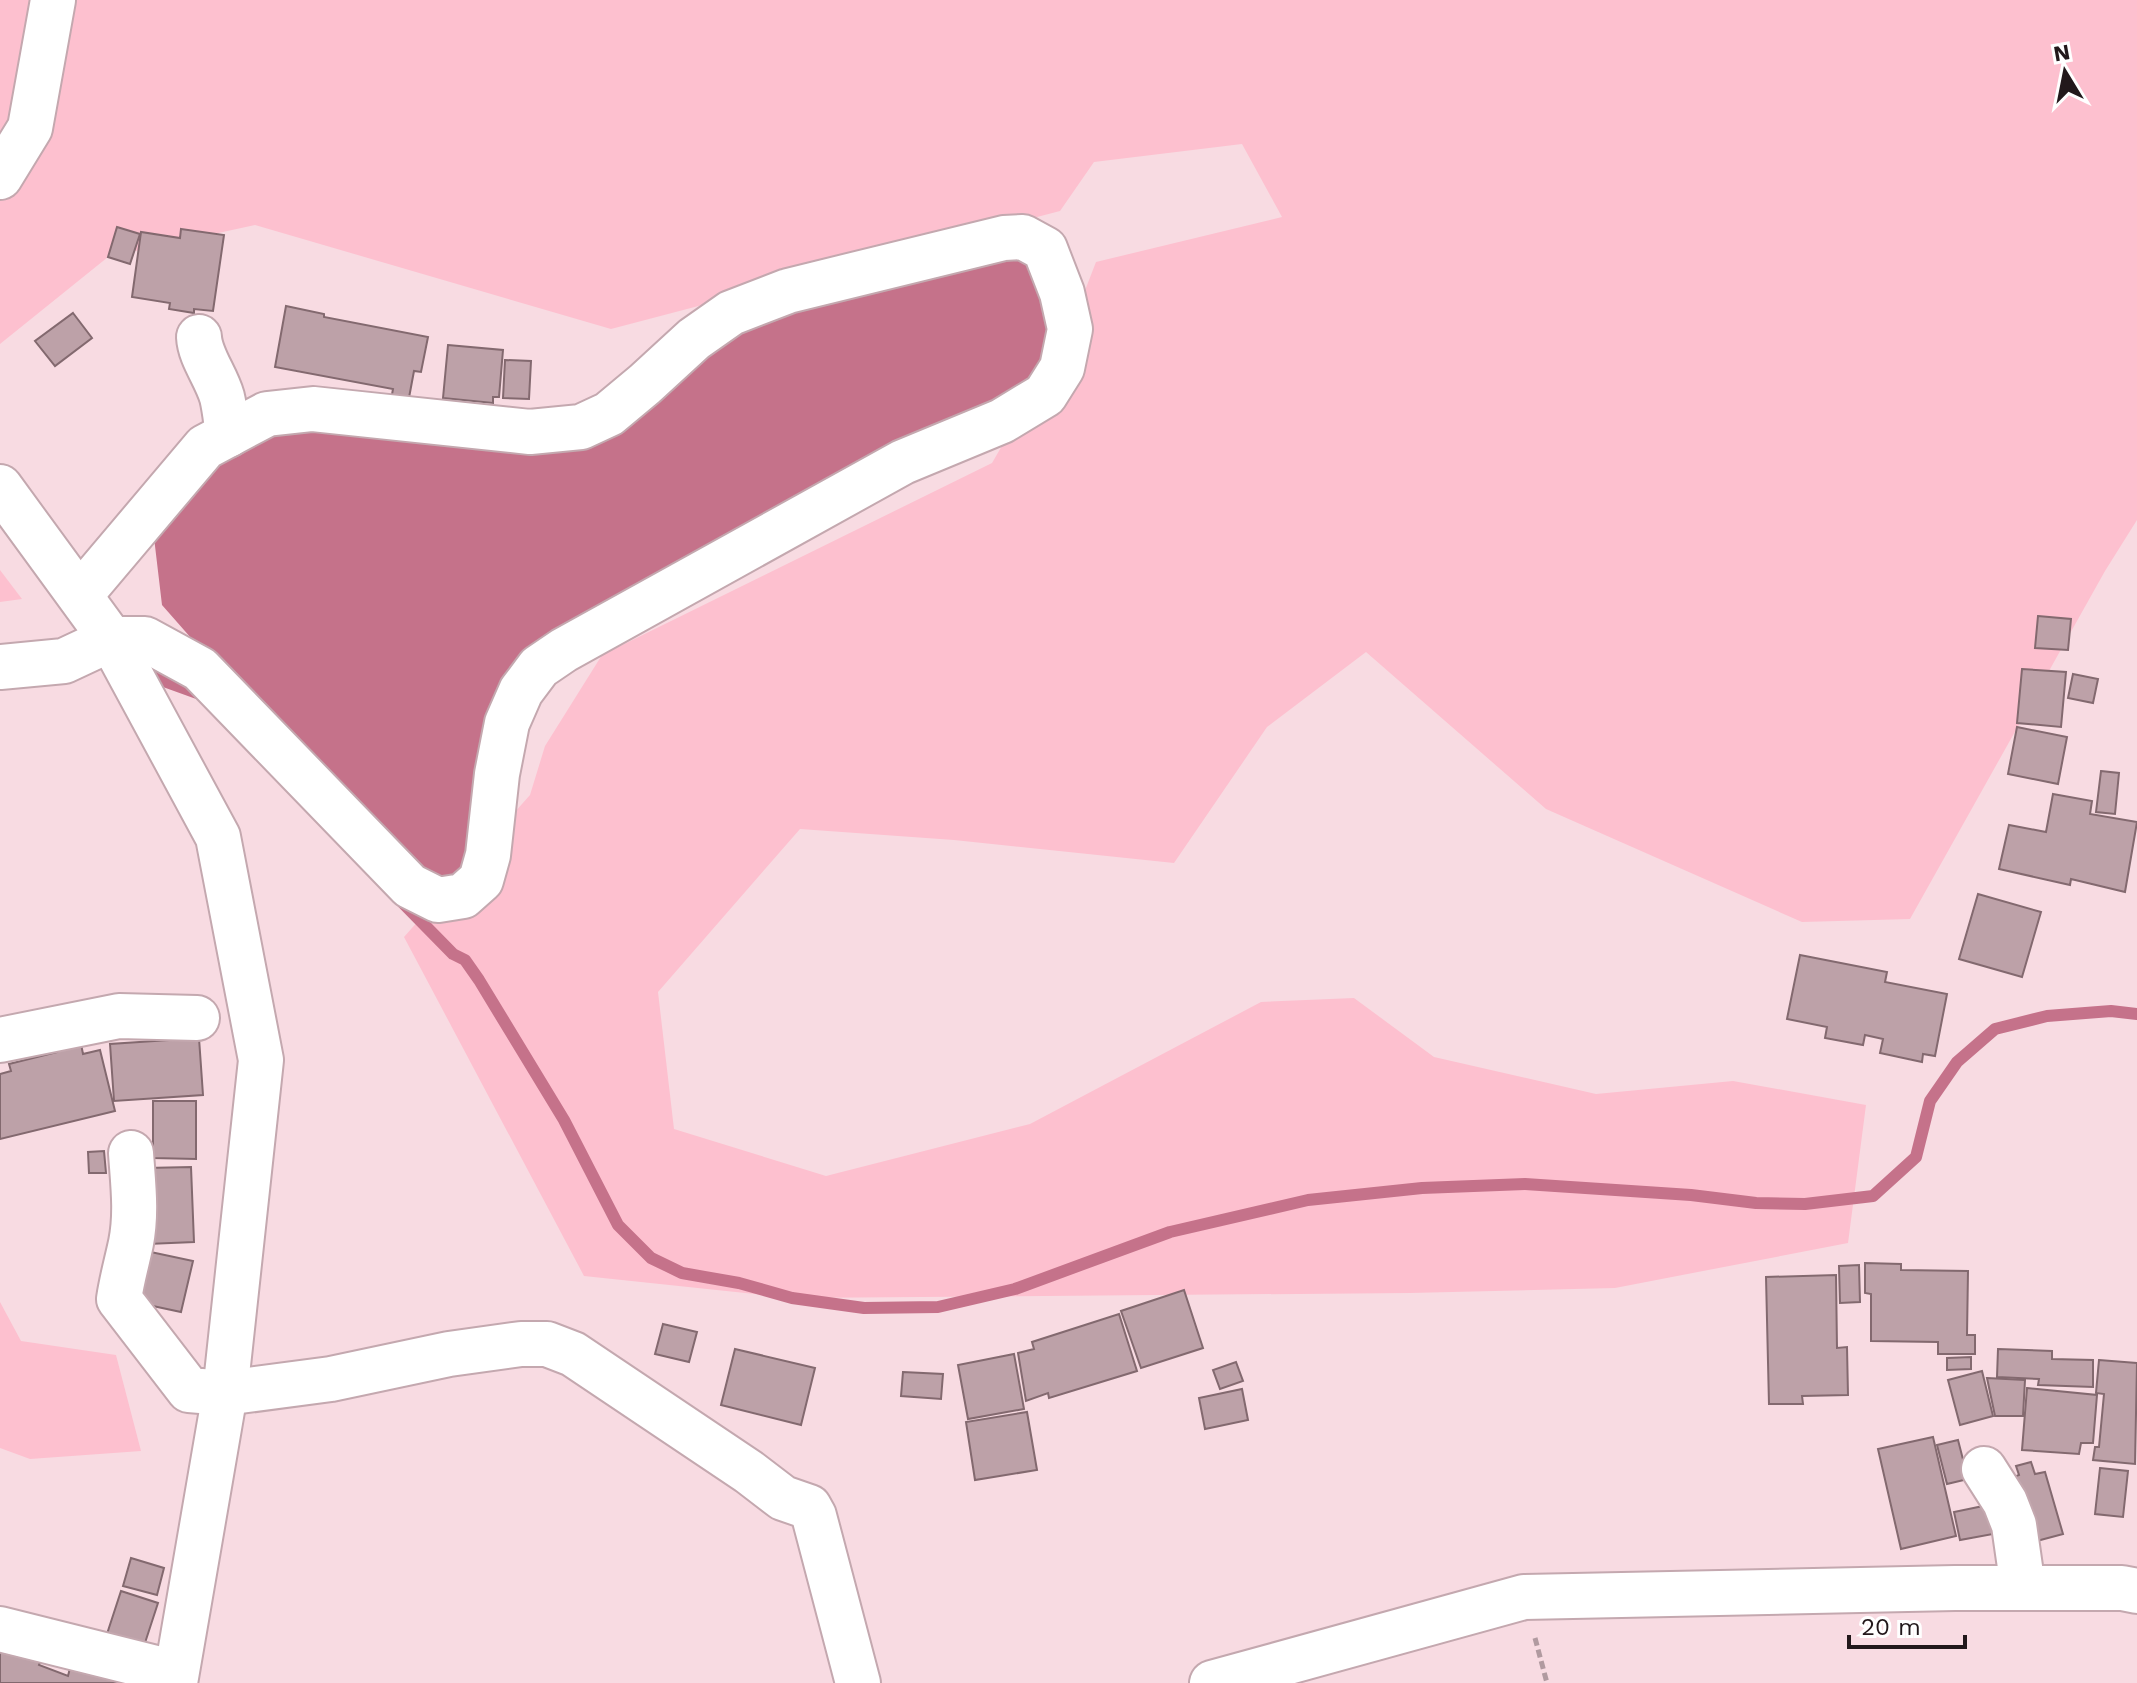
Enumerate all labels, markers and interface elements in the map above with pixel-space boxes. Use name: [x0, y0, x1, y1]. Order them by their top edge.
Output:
north arrow: [2025, 32, 2105, 112]
text: N: [2051, 39, 2072, 67]
scale bar: [1849, 1599, 1965, 1649]
text: 20 m: [1861, 1613, 1921, 1641]

